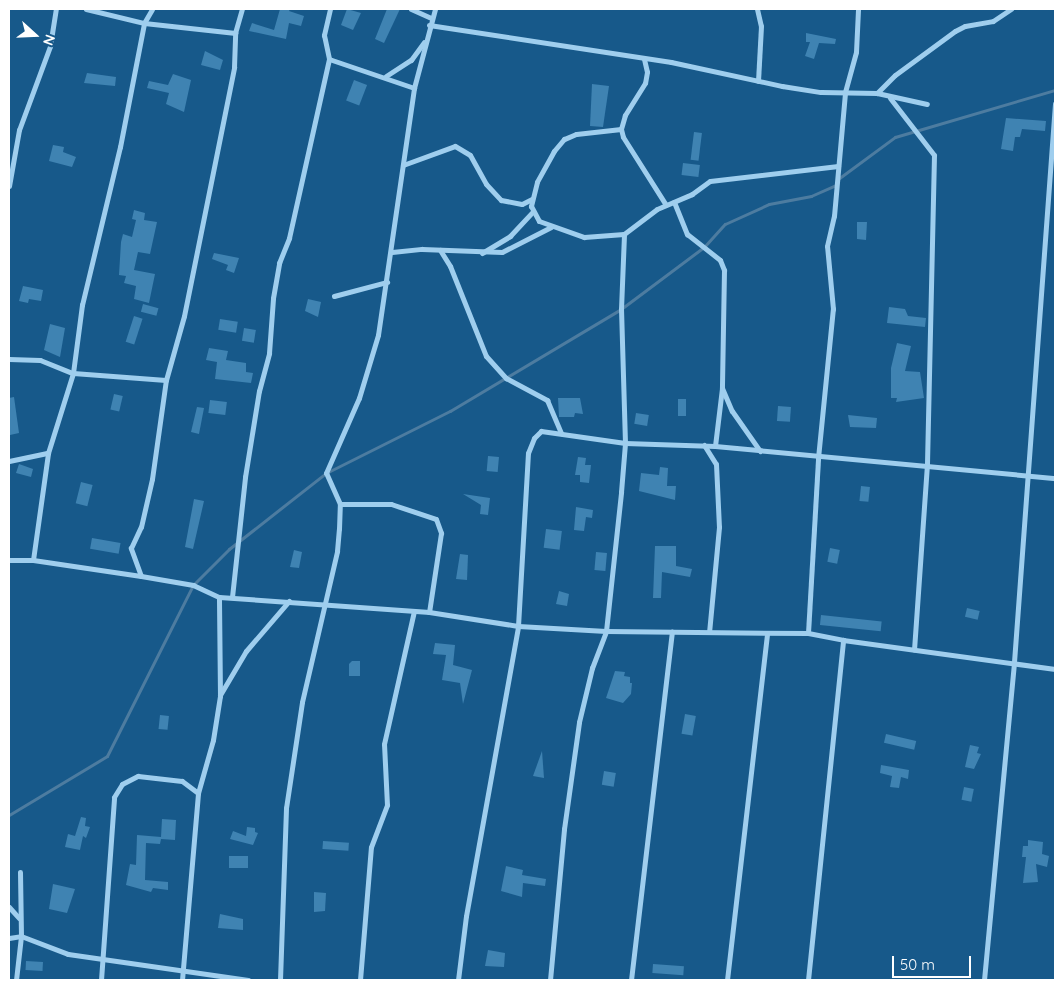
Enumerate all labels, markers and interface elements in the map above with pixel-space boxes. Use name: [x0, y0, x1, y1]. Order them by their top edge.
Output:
north arrow: [10, 10, 60, 60]
text: N: [39, 32, 59, 48]
scale bar: [894, 946, 973, 978]
text: 50 m: [900, 955, 935, 974]

